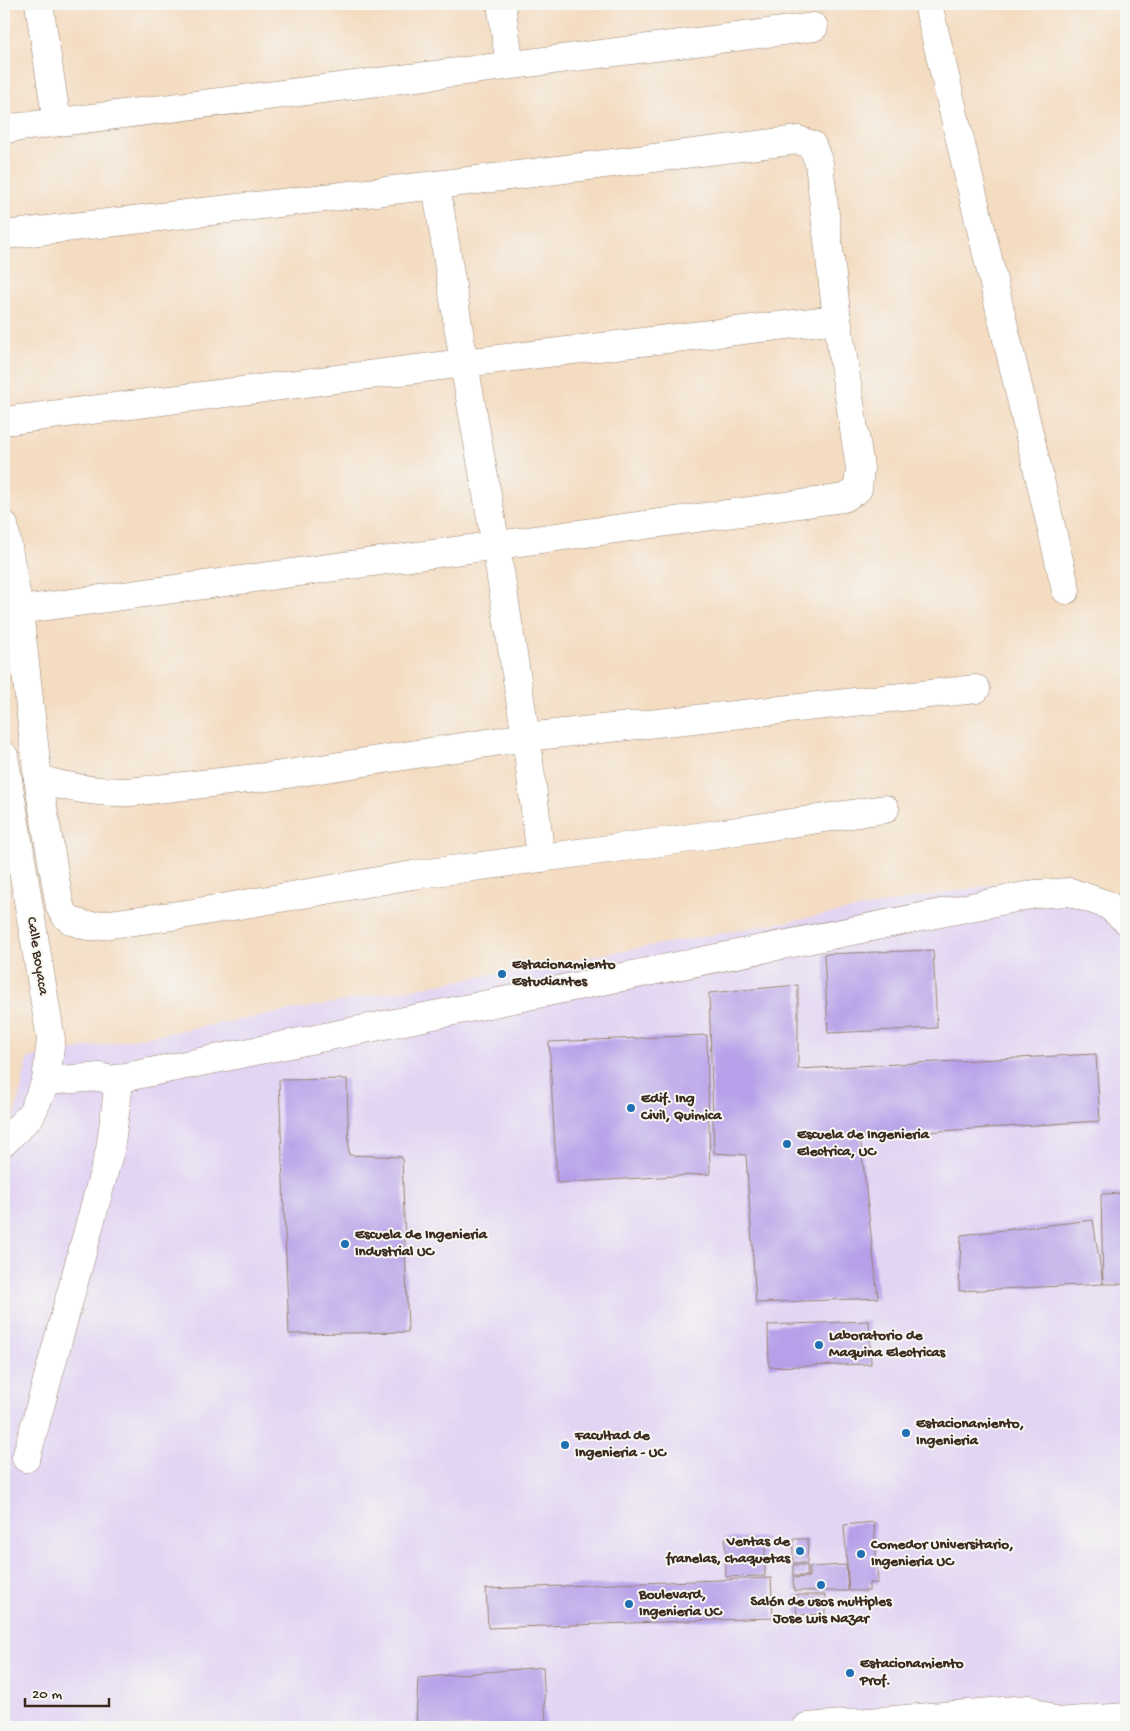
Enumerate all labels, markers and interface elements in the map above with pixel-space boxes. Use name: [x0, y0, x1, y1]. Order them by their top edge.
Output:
street label: Calle Boyaca: [22, 916, 52, 997]
place label: Estacionamiento Estudiantes: [512, 956, 616, 991]
marker: Estacionamiento Estudiantes: [496, 968, 508, 980]
place label: Edif. Ing Civil, Quimica: [640, 1090, 722, 1125]
marker: Edif. Ing Civil, Quimica: [625, 1102, 637, 1114]
place label: Escuela de Ingenieria Electrica, UC: [797, 1126, 930, 1161]
marker: Escuela de Ingenieria Electrica, UC: [781, 1138, 793, 1150]
place label: Escuela de Ingenieria Industrial UC: [355, 1226, 488, 1261]
marker: Escuela de Ingenieria Industrial UC: [339, 1238, 351, 1250]
place label: Laboratorio de Maquina Electricas: [829, 1327, 947, 1362]
marker: Laboratorio de Maquina Electricas: [813, 1339, 825, 1351]
place label: Estacionamiento, Ingenieria: [916, 1415, 1024, 1450]
place label: Facultad de Ingenieria - UC: [574, 1427, 667, 1462]
marker: Estacionamiento, Ingenieria: [900, 1427, 912, 1439]
marker: Facultad de Ingenieria - UC: [559, 1439, 571, 1451]
place label: Ventas de franelas, chaquetas: [665, 1533, 791, 1568]
place label: Comedor Universitario, Ingenieria UC: [870, 1536, 1014, 1571]
marker: Ventas de franelas, chaquetas: [794, 1545, 806, 1557]
marker: Comedor Universitario, Ingenieria UC: [855, 1548, 867, 1560]
marker: Salón de usos multiples Jose Luis Nazar: [815, 1579, 827, 1591]
place label: Boulevard, Ingenieria UC: [638, 1586, 723, 1621]
place label: Salón de usos multiples Jose Luis Nazar: [751, 1593, 893, 1628]
marker: Boulevard, Ingenieria UC: [623, 1598, 635, 1610]
place label: Estacionamiento Prof.: [859, 1655, 964, 1690]
marker: Estacionamiento Prof.: [844, 1667, 856, 1679]
scale bar: [25, 1676, 109, 1708]
text: 20 m: [32, 1686, 62, 1704]

